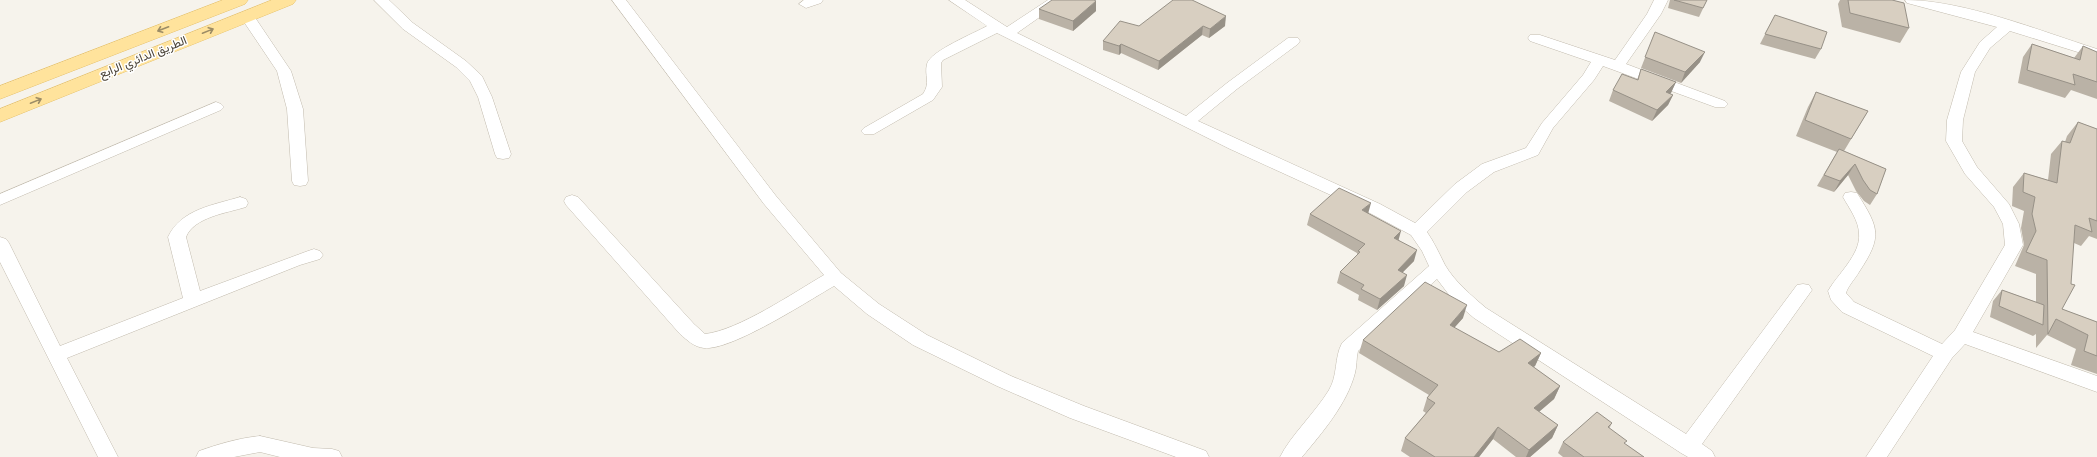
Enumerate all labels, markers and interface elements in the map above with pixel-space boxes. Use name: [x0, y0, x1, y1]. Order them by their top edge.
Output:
one-way arrow: [157, 25, 169, 33]
one-way arrow: [202, 27, 214, 34]
street label: الطريق الدائري الرابع: [97, 32, 190, 84]
one-way arrow: [30, 97, 42, 105]

